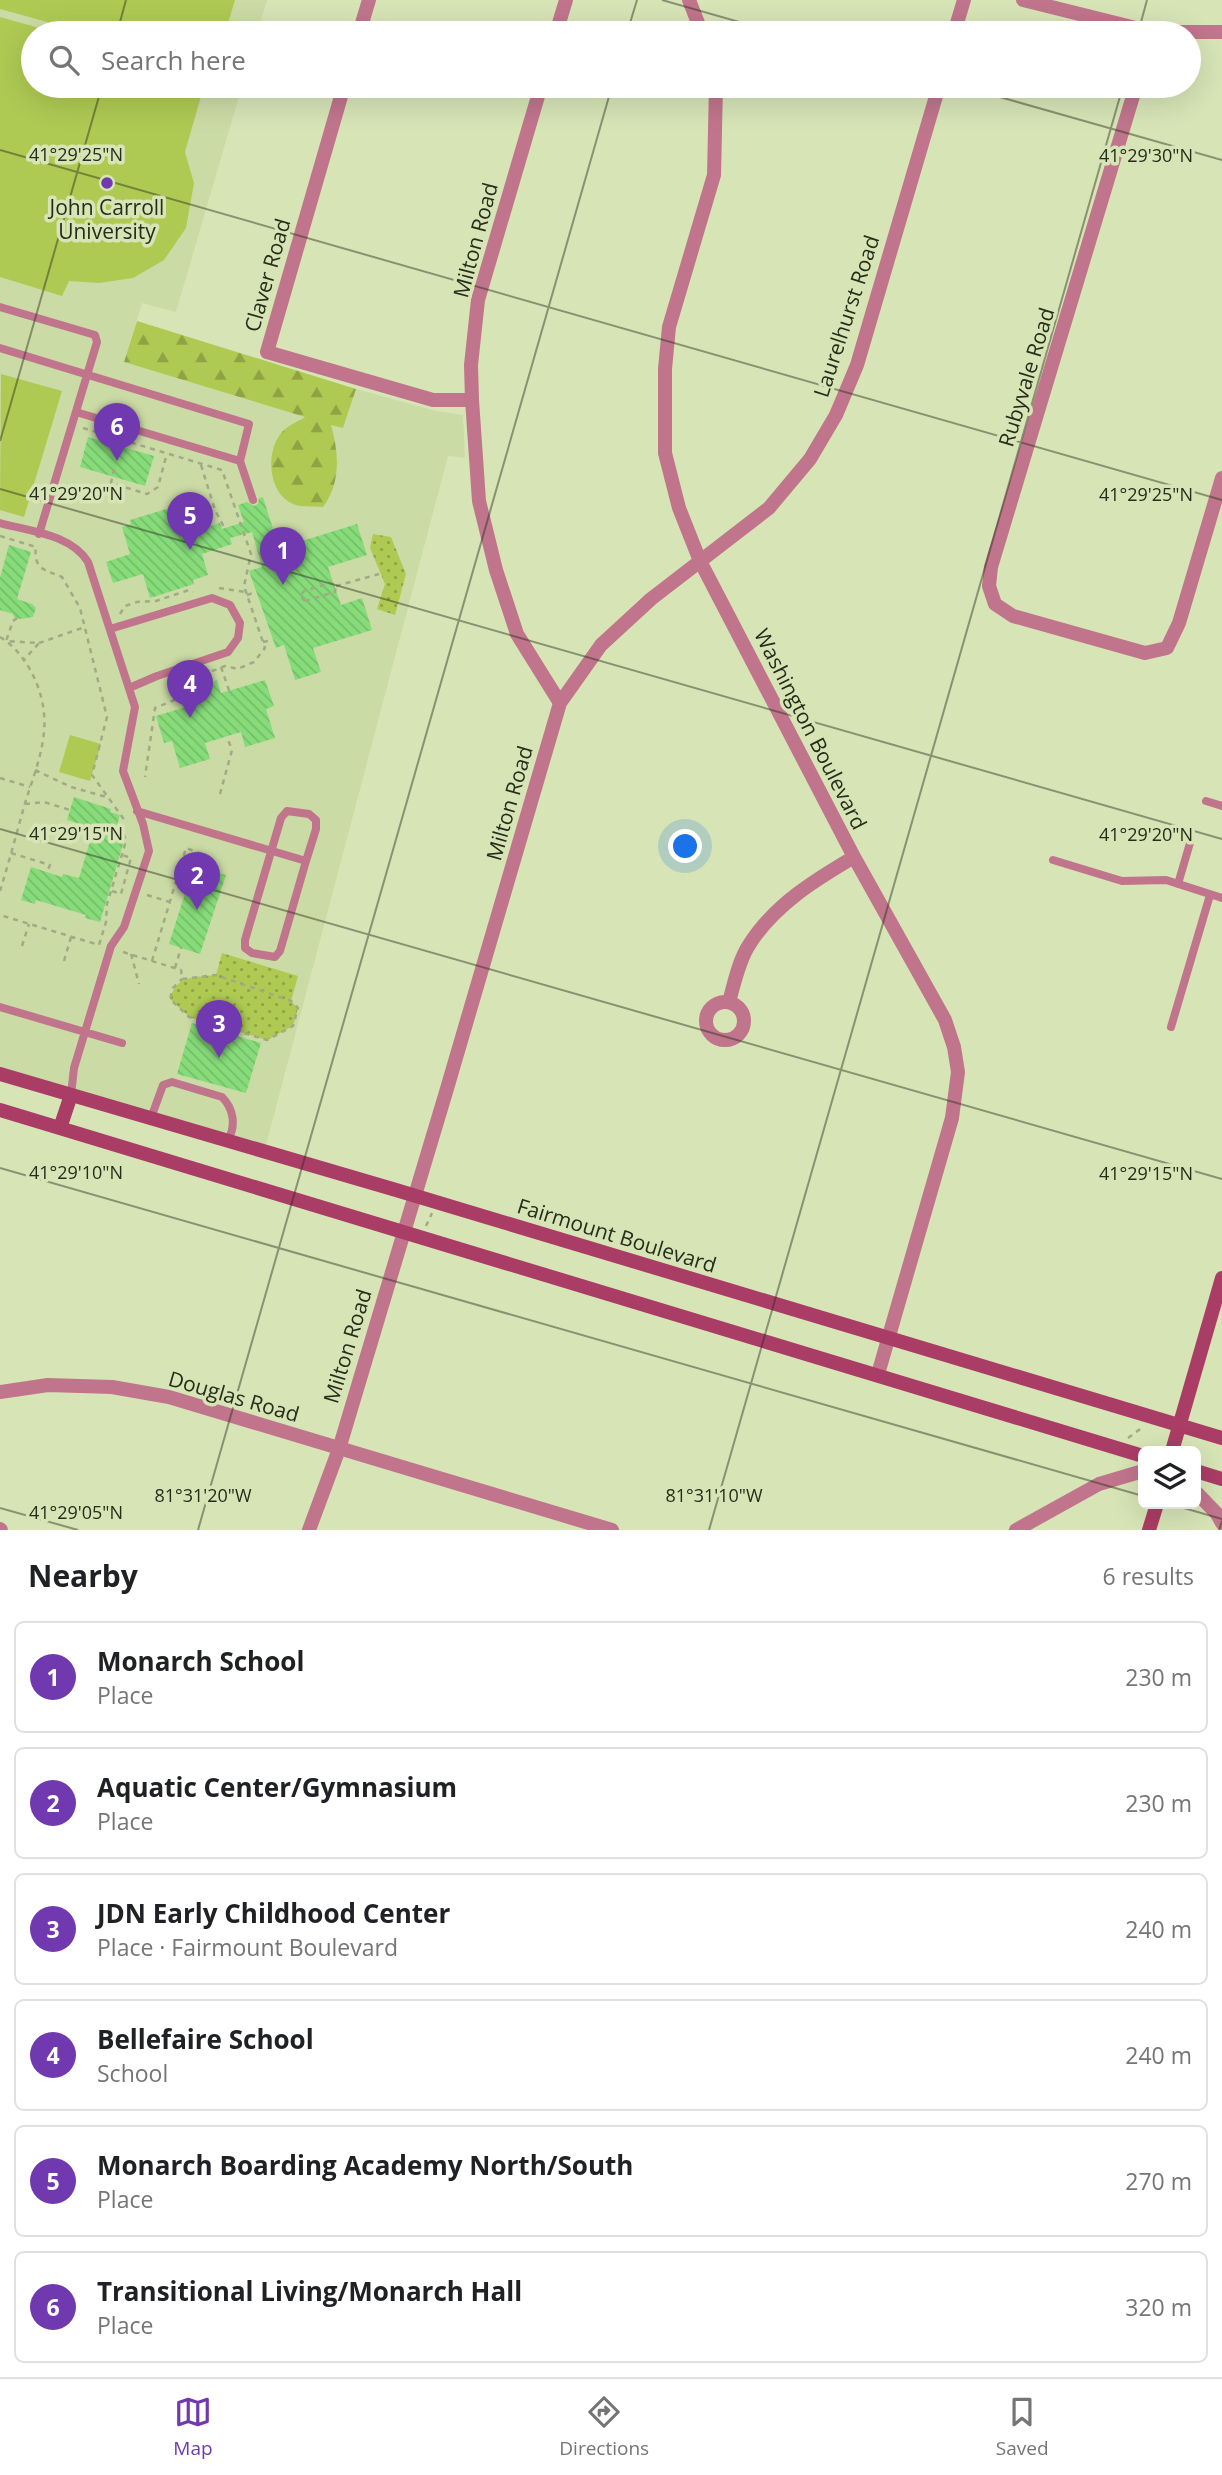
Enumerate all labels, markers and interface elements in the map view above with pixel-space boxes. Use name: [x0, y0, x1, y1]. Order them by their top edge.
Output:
search box: [21, 21, 1201, 98]
icon: search: [45, 41, 83, 79]
text: Search here: [101, 42, 246, 78]
text: 41°29'25"N: [29, 142, 123, 166]
text: 41°29'30"N: [1099, 143, 1193, 167]
marker: John Carroll University: [99, 175, 115, 191]
street label: Milton Road: [446, 179, 504, 301]
place label: John Carroll University: [48, 193, 164, 245]
street label: Claver Road: [237, 215, 297, 335]
street label: Laurelhurst Road: [807, 232, 885, 400]
street label: Rubyvale Road: [992, 304, 1060, 450]
pin: 6: [94, 403, 140, 461]
text: 41°29'20"N: [29, 481, 123, 505]
text: 41°29'25"N: [1099, 482, 1193, 506]
pin: 5: [167, 492, 213, 550]
pin: 1: [260, 527, 306, 585]
street label: Washington Boulevard: [748, 624, 874, 834]
pin: 4: [167, 660, 213, 718]
street label: Milton Road: [479, 742, 539, 864]
text: 41°29'15"N: [29, 821, 123, 845]
text: 41°29'20"N: [1099, 822, 1193, 846]
your location: [668, 829, 702, 863]
pin: 2: [174, 852, 220, 910]
pin: 3: [196, 1000, 242, 1058]
text: 41°29'10"N: [29, 1160, 123, 1184]
text: 41°29'15"N: [1099, 1161, 1193, 1185]
street label: Fairmount Boulevard: [514, 1191, 720, 1279]
street label: Milton Road: [316, 1285, 378, 1407]
street label: Douglas Road: [165, 1364, 303, 1428]
map controls: [1138, 1446, 1201, 1509]
button: layers: [1138, 1446, 1201, 1509]
text: 81°31'20"W: [154, 1483, 252, 1507]
text: 81°31'10"W: [665, 1483, 763, 1507]
text: 41°29'05"N: [29, 1500, 123, 1524]
text: Nearby: [28, 1555, 138, 1596]
text: 6 results: [1103, 1560, 1194, 1592]
text: Monarch School: [97, 1643, 304, 1679]
text: 1: [46, 1661, 60, 1693]
text: 230 m: [1125, 1661, 1192, 1693]
text: Place: [97, 1679, 153, 1711]
text: Aquatic Center/Gymnasium: [97, 1769, 457, 1805]
text: 2: [46, 1787, 60, 1819]
text: 230 m: [1125, 1787, 1192, 1819]
text: Place: [97, 1805, 153, 1837]
text: JDN Early Childhood Center: [97, 1895, 450, 1931]
text: 3: [46, 1913, 60, 1945]
text: 240 m: [1125, 1913, 1192, 1945]
text: Place · Fairmount Boulevard: [97, 1931, 398, 1963]
text: Bellefaire School: [97, 2021, 314, 2057]
text: 4: [46, 2039, 60, 2071]
text: 240 m: [1125, 2039, 1192, 2071]
text: School: [97, 2057, 168, 2089]
text: Monarch Boarding Academy North/South: [97, 2147, 633, 2183]
text: 5: [46, 2165, 60, 2197]
text: 270 m: [1125, 2165, 1192, 2197]
text: Place: [97, 2183, 153, 2215]
text: Transitional Living/Monarch Hall: [97, 2273, 522, 2309]
text: 6: [46, 2291, 60, 2323]
text: 320 m: [1125, 2291, 1192, 2323]
text: Place: [97, 2309, 153, 2341]
tab: Map: [173, 2393, 213, 2461]
tab: Directions: [559, 2393, 649, 2461]
tab: Saved: [996, 2393, 1049, 2461]

